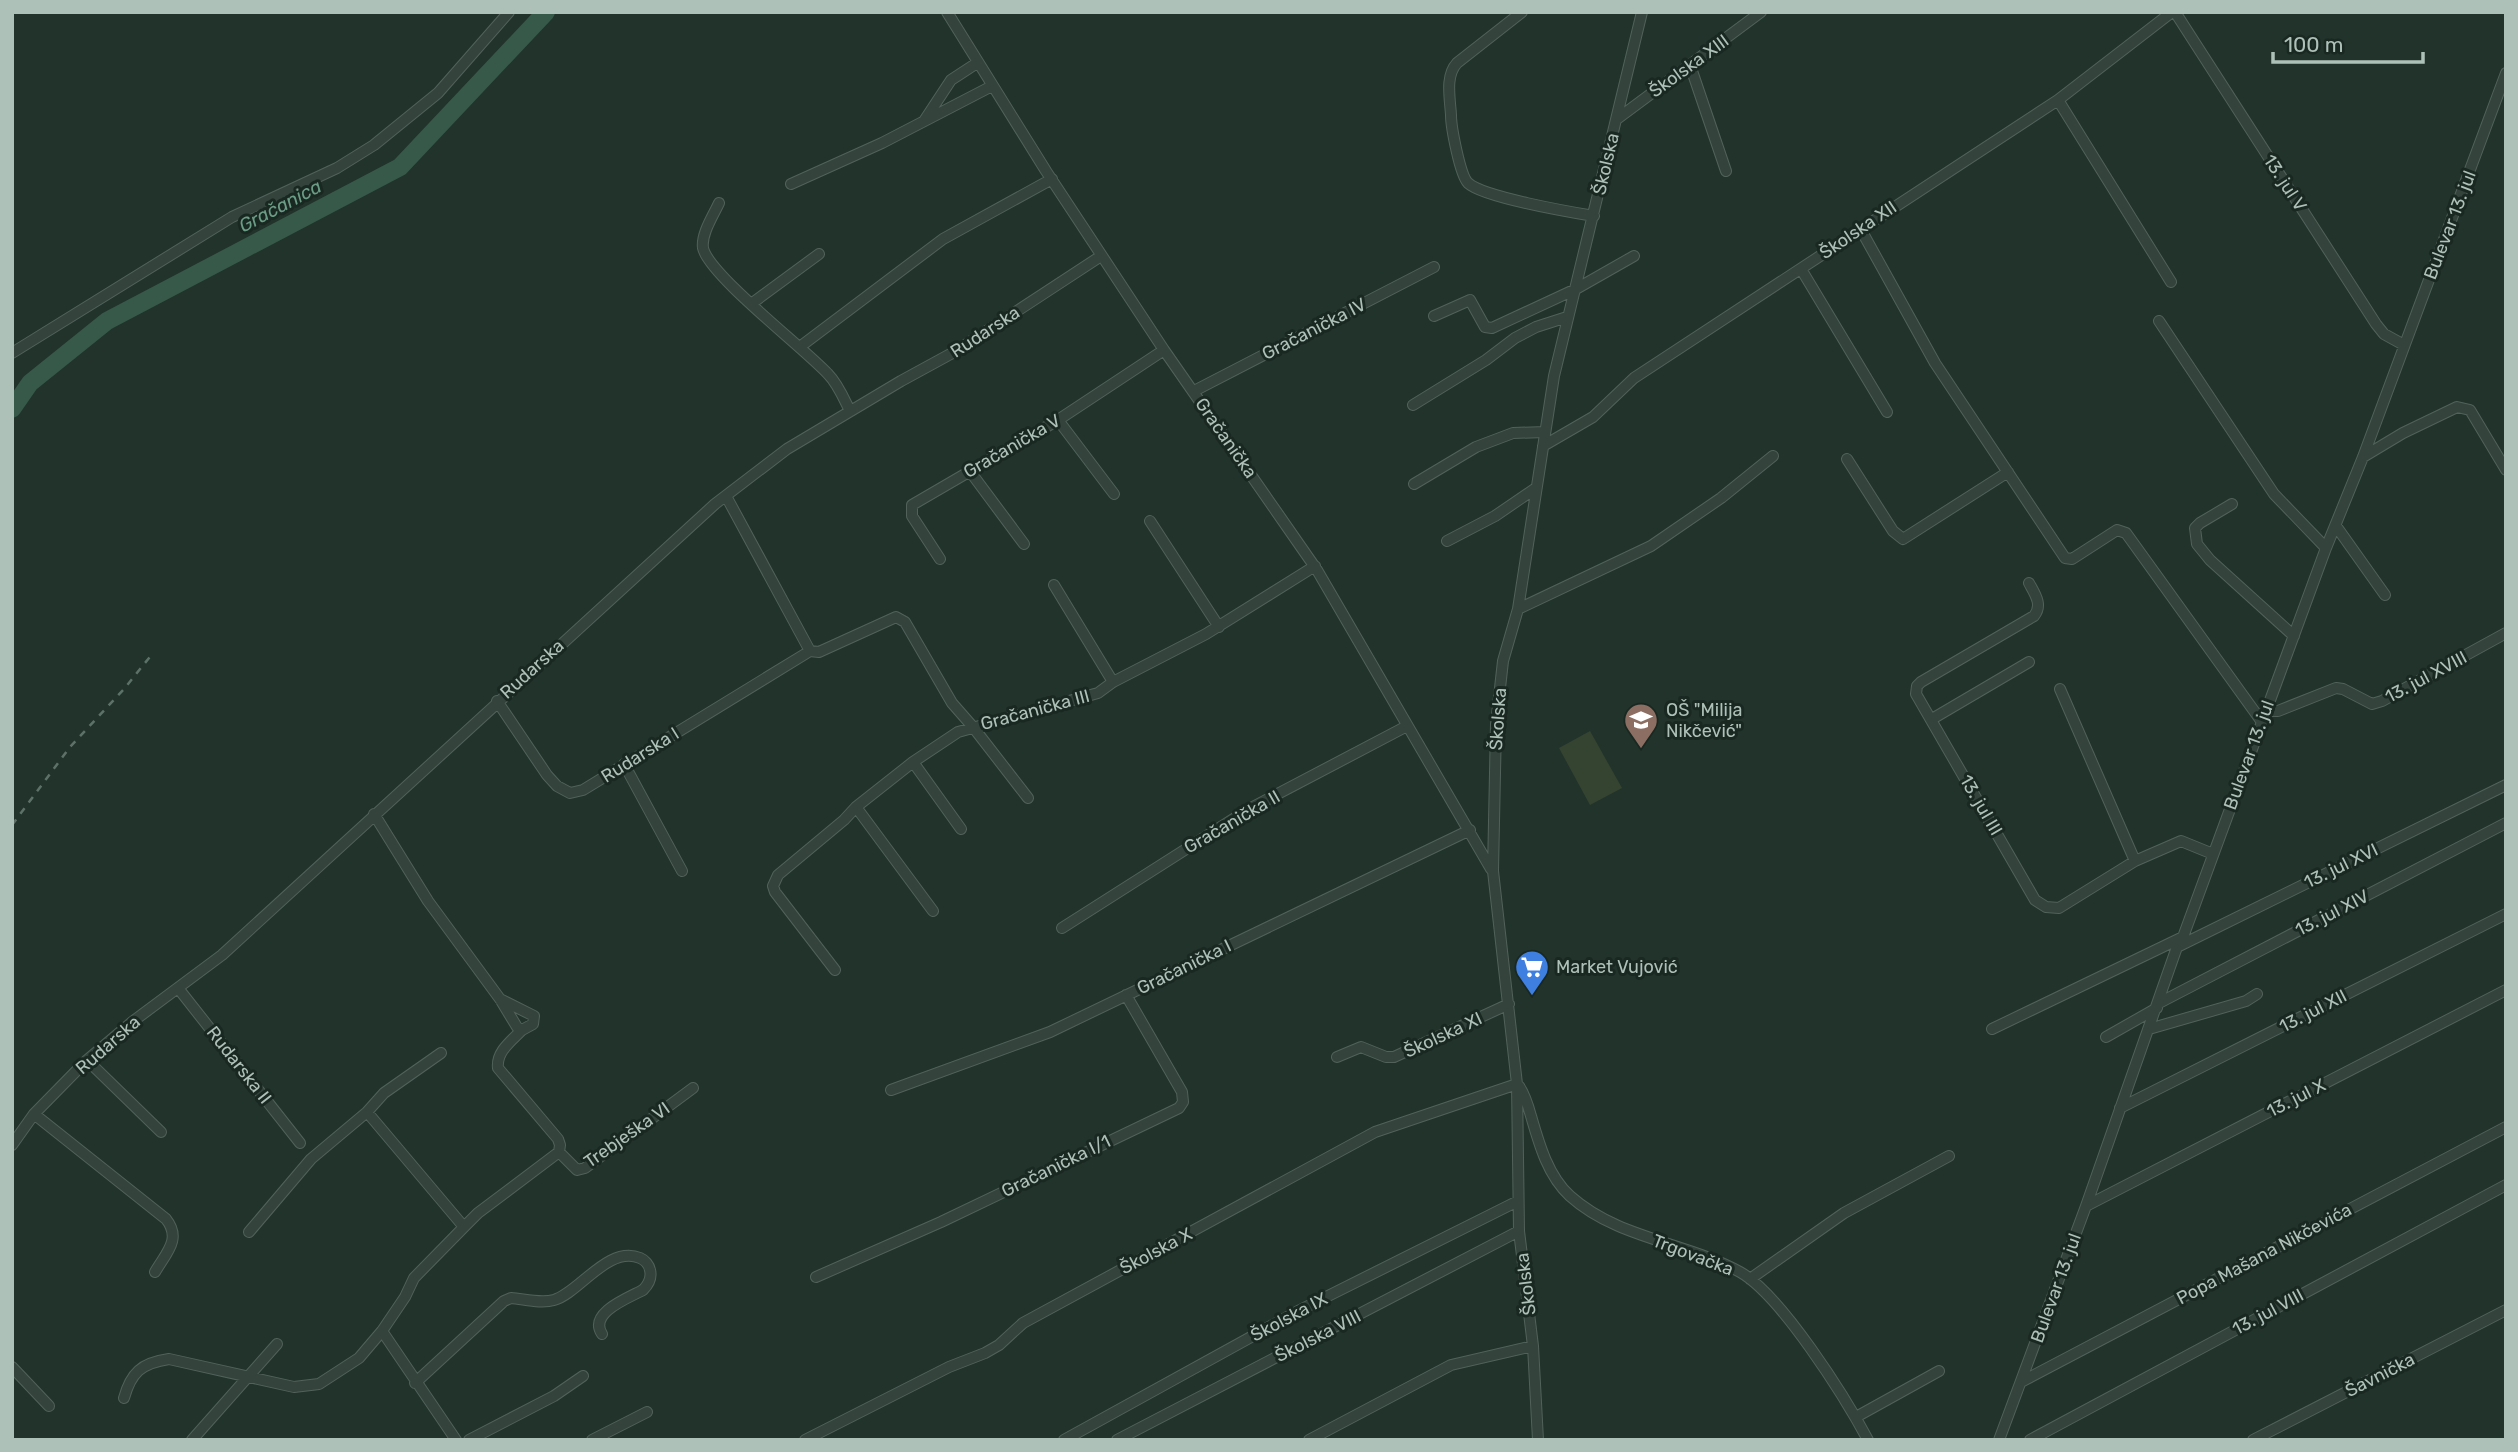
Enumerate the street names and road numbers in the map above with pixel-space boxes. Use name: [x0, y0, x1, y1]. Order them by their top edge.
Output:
street label: Školska XIII: [1645, 30, 1733, 102]
street label: Školska: [1588, 131, 1624, 197]
street label: 13. jul V: [2259, 151, 2311, 216]
street label: Bulevar 13. jul: [2419, 168, 2481, 282]
street label: Školska XII: [1815, 196, 1901, 264]
street label: Gračanička IV: [1258, 293, 1370, 365]
street label: Rudarska: [946, 301, 1024, 363]
street label: Gračanička: [1190, 394, 1262, 482]
street label: Gračanička V: [959, 409, 1065, 483]
street label: Rudarska: [496, 635, 568, 703]
street label: 13. jul XVIII: [2381, 646, 2471, 708]
street label: Gračanička III: [978, 685, 1092, 735]
street label: Školska: [1485, 687, 1511, 751]
street label: Bulevar 13. jul: [2219, 697, 2279, 813]
street label: Rudarska I: [597, 722, 683, 788]
street label: 13. jul III: [1955, 771, 2007, 839]
street label: Gračanička II: [1180, 786, 1284, 858]
street label: 13. jul XVI: [2300, 839, 2382, 893]
street label: 13. jul XIV: [2291, 885, 2373, 941]
street label: Gračanička I: [1133, 935, 1235, 999]
street label: 13. jul XII: [2276, 985, 2350, 1037]
street label: Školska XI: [1400, 1007, 1486, 1063]
street label: Rudarska: [71, 1011, 145, 1079]
street label: Rudarska II: [202, 1022, 276, 1108]
street label: 13. jul X: [2263, 1074, 2329, 1122]
street label: Trebješka VI: [580, 1097, 674, 1173]
street label: Gračanička I/1: [998, 1130, 1114, 1202]
street label: Popa Mašana Nikčevića: [2173, 1199, 2355, 1309]
street label: Školska X: [1116, 1223, 1196, 1279]
street label: Trgovačka: [1649, 1230, 1737, 1280]
street label: Bulevar 13. jul: [2026, 1230, 2086, 1346]
street label: Školska: [1511, 1251, 1541, 1317]
street label: 13. jul VIII: [2229, 1284, 2307, 1340]
street label: Školska IX: [1247, 1288, 1331, 1346]
street label: Školska VIII: [1271, 1305, 1365, 1367]
street label: Šavnička: [2342, 1348, 2418, 1402]

